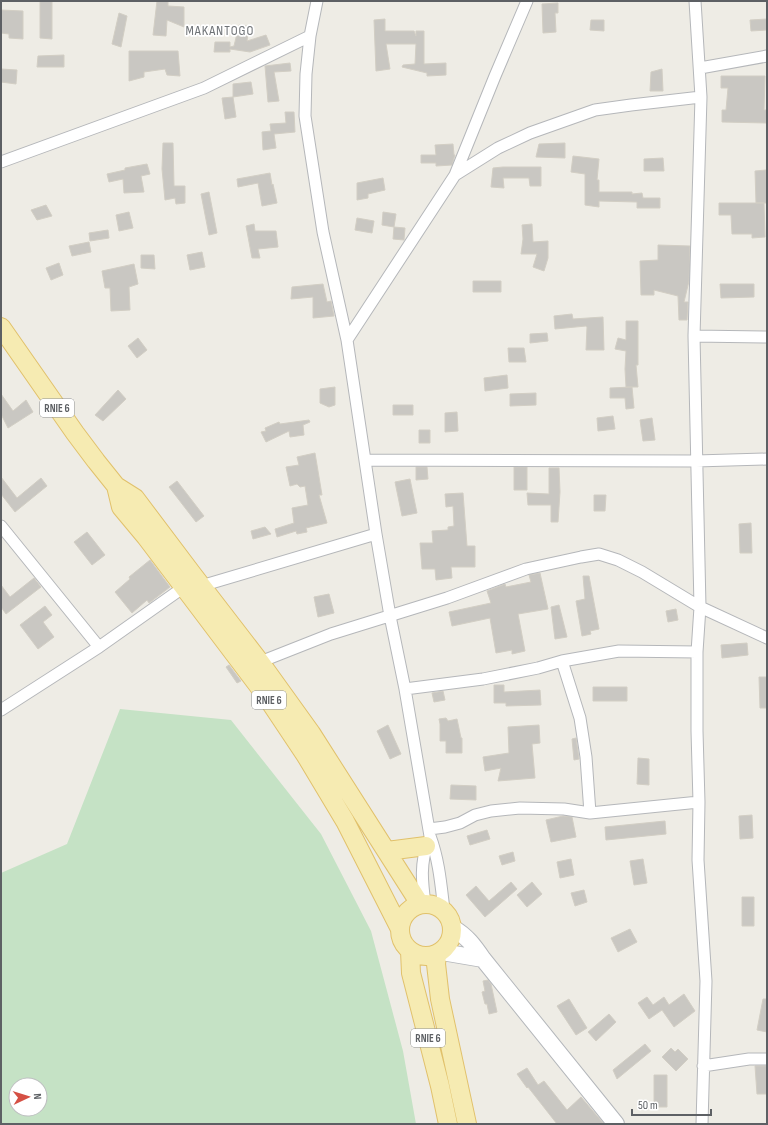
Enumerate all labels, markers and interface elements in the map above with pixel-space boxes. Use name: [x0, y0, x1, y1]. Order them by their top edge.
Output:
district label: MAKANTOGO: [185, 22, 255, 39]
road number: RNIE 6: [40, 399, 74, 417]
road number: RNIE 6: [252, 691, 286, 709]
road number: RNIE 6: [411, 1029, 445, 1047]
north arrow: [8, 1077, 48, 1117]
scale bar: [632, 1091, 711, 1117]
text: N: [31, 1093, 44, 1100]
text: 50 m: [638, 1098, 658, 1113]

